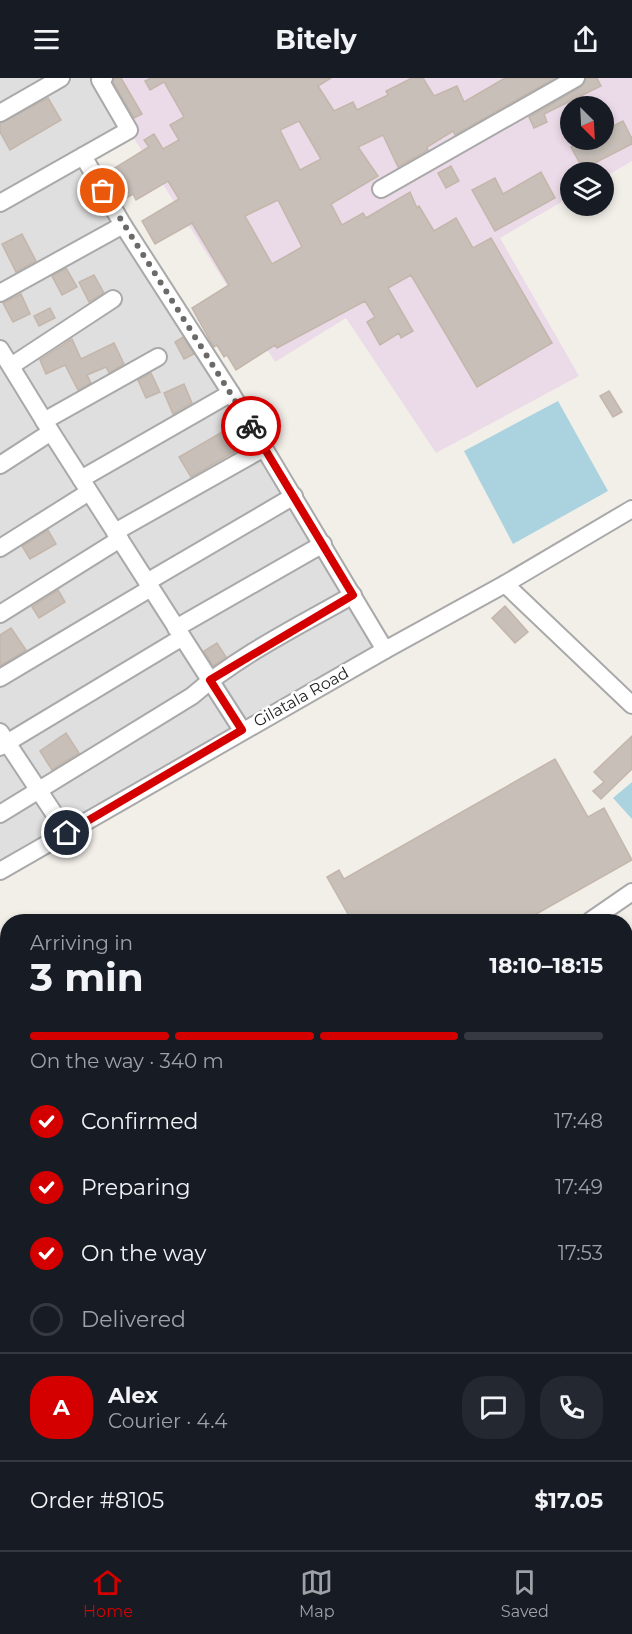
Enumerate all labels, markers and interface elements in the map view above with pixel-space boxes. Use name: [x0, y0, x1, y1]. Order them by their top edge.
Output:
icon: menu: [30, 23, 63, 56]
text: Bitely: [275, 23, 357, 56]
icon: share: [569, 23, 602, 56]
north arrow: [560, 96, 614, 150]
map controls: [560, 96, 614, 216]
button: layers: [560, 162, 614, 216]
pin: [77, 165, 128, 216]
icon: bag: [86, 174, 119, 207]
courier: [221, 396, 281, 456]
icon: bike: [235, 410, 268, 443]
street label: Gilatala Road: [250, 663, 352, 731]
pin: [41, 807, 92, 858]
icon: home: [50, 816, 83, 849]
text: Arriving in: [30, 931, 133, 955]
text: 18:10–18:15: [489, 952, 603, 979]
text: 3 min: [30, 953, 144, 1001]
text: On the way · 340 m: [30, 1049, 224, 1073]
icon: check: [30, 1105, 63, 1138]
text: Confirmed: [81, 1108, 198, 1135]
text: 17:48: [554, 1109, 603, 1133]
icon: check: [30, 1171, 63, 1204]
text: Preparing: [81, 1174, 190, 1201]
text: 17:49: [555, 1175, 603, 1199]
icon: check: [30, 1237, 63, 1270]
text: On the way: [81, 1240, 206, 1267]
text: 17:53: [558, 1241, 603, 1265]
text: Delivered: [81, 1306, 186, 1333]
button: chat: [462, 1376, 525, 1439]
button: phone: [540, 1376, 603, 1439]
text: Alex: [108, 1382, 158, 1409]
text: A: [53, 1394, 70, 1421]
text: Courier · 4.4: [108, 1409, 227, 1433]
text: Order #8105: [30, 1487, 164, 1514]
text: $17.05: [534, 1487, 603, 1514]
tab: Home: [83, 1566, 133, 1621]
tab: Map: [299, 1566, 335, 1621]
tab: Saved: [501, 1566, 549, 1621]

